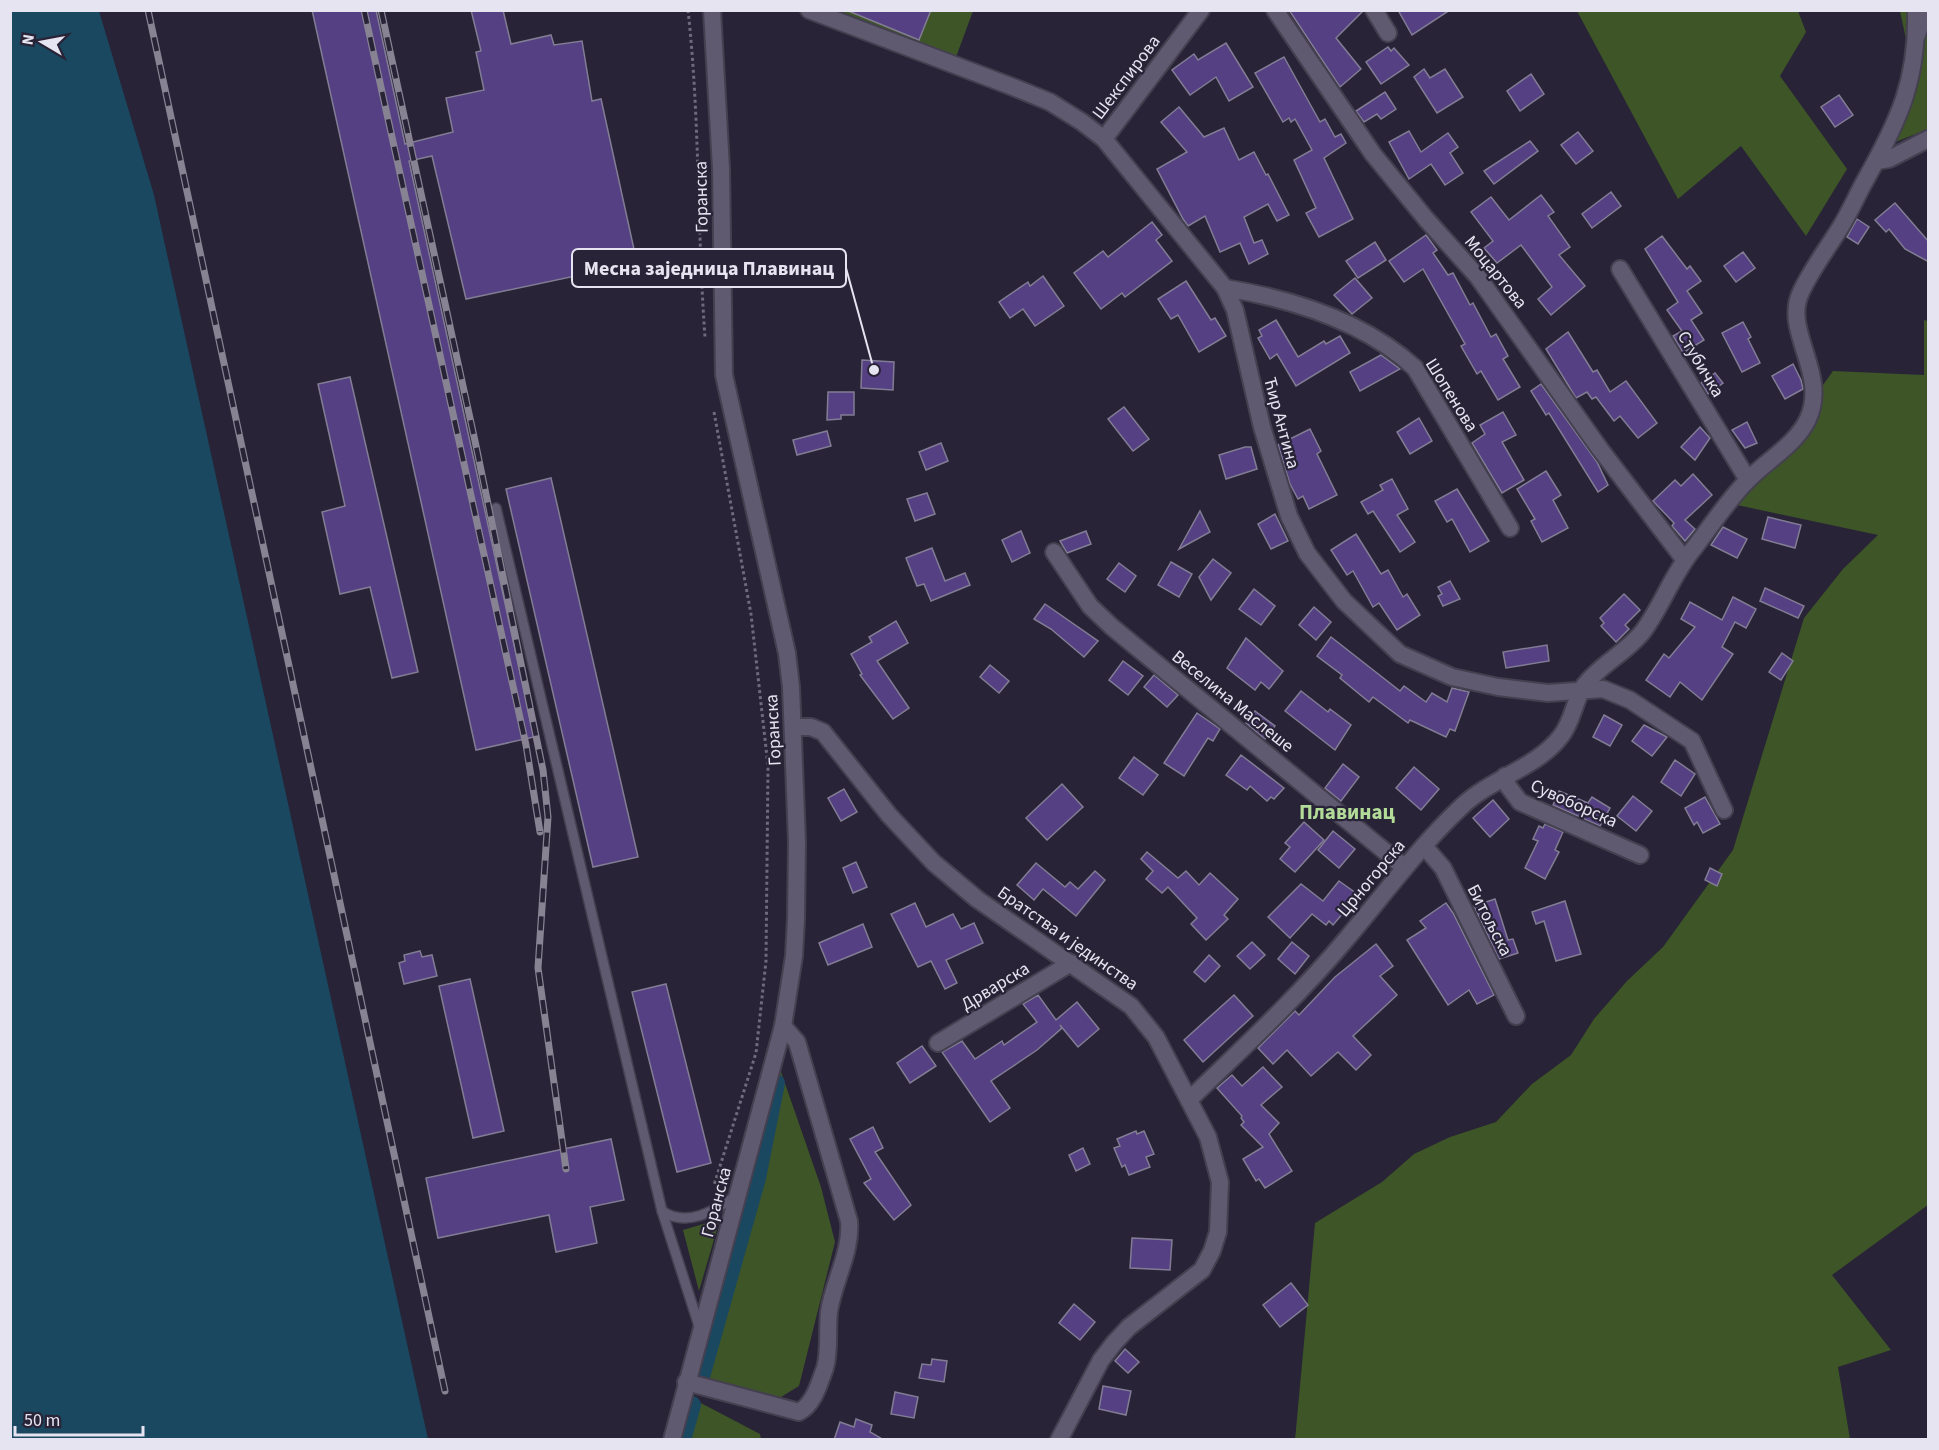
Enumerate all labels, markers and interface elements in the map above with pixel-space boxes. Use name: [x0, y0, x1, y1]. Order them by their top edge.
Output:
north arrow: [12, 12, 72, 72]
street label: Шекспирова: [1086, 30, 1166, 125]
text: N: [16, 32, 40, 47]
street label: Горанска: [688, 161, 715, 233]
street label: Моцартова: [1458, 230, 1533, 314]
callout: Месна заједница Плавинац: [572, 249, 846, 287]
text: Месна заједница Плавинац: [584, 255, 834, 283]
street label: Стубичка: [1671, 326, 1730, 402]
street label: Шопенова: [1419, 354, 1484, 437]
street label: Ћир Антина: [1257, 375, 1306, 472]
street label: Веселина Маслеше: [1166, 644, 1299, 758]
street label: Горанска: [759, 693, 788, 766]
street label: Сувоборска: [1526, 773, 1621, 834]
district label: Плавинац: [1299, 797, 1396, 827]
street label: Црногорска: [1332, 834, 1411, 922]
street label: Братства и јединства: [992, 880, 1143, 996]
street label: Битољска: [1461, 880, 1518, 960]
street label: Дрварска: [956, 956, 1034, 1017]
street label: Горанска: [695, 1164, 738, 1240]
scale bar: [15, 1399, 142, 1437]
text: 50 m: [24, 1408, 60, 1433]

